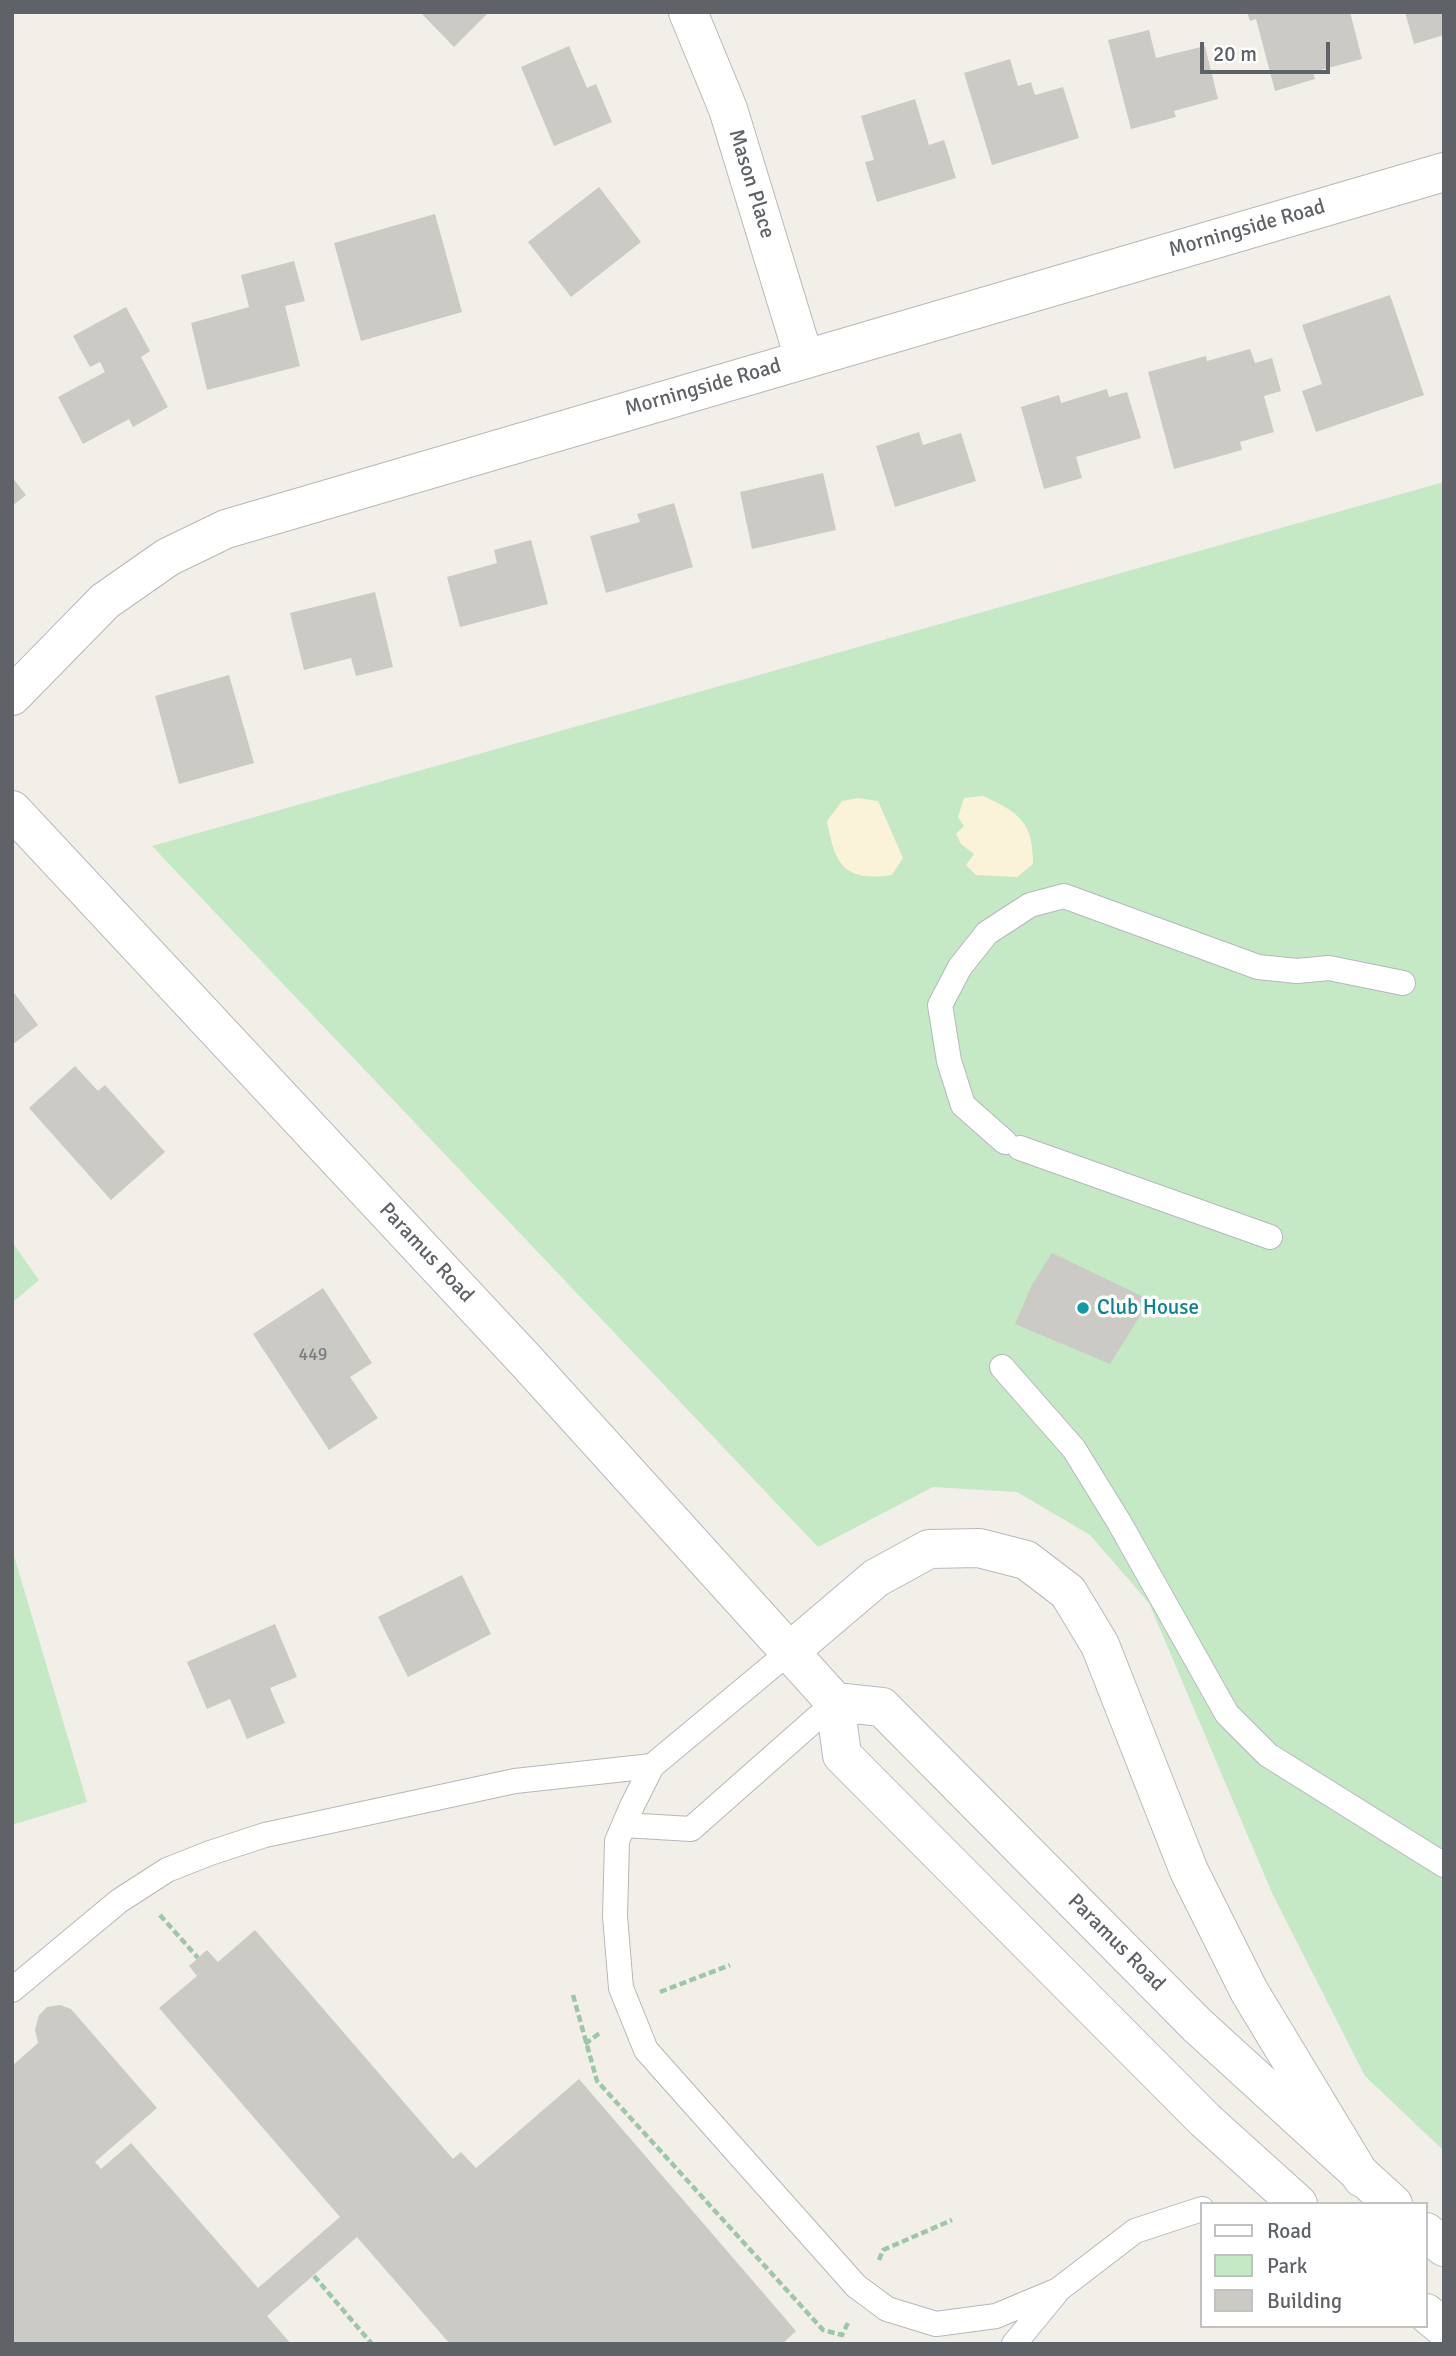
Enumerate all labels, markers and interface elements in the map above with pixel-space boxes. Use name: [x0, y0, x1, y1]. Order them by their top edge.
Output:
scale bar: [1204, 28, 1334, 72]
text: 20 m: [1213, 41, 1257, 67]
street label: Mason Place: [722, 126, 780, 242]
street label: Morningside Road: [1166, 195, 1328, 263]
street label: Morningside Road: [622, 354, 784, 422]
street label: Paramus Road: [373, 1198, 479, 1308]
place label: Club House: [1097, 1295, 1199, 1321]
marker: Club House: [1075, 1300, 1091, 1316]
house number: 449: [298, 1344, 328, 1366]
street label: Paramus Road: [1062, 1889, 1170, 1997]
legend: [1200, 2202, 1428, 2328]
text: Road: [1267, 2218, 1312, 2244]
text: Park: [1267, 2253, 1307, 2279]
text: Building: [1267, 2288, 1342, 2314]

